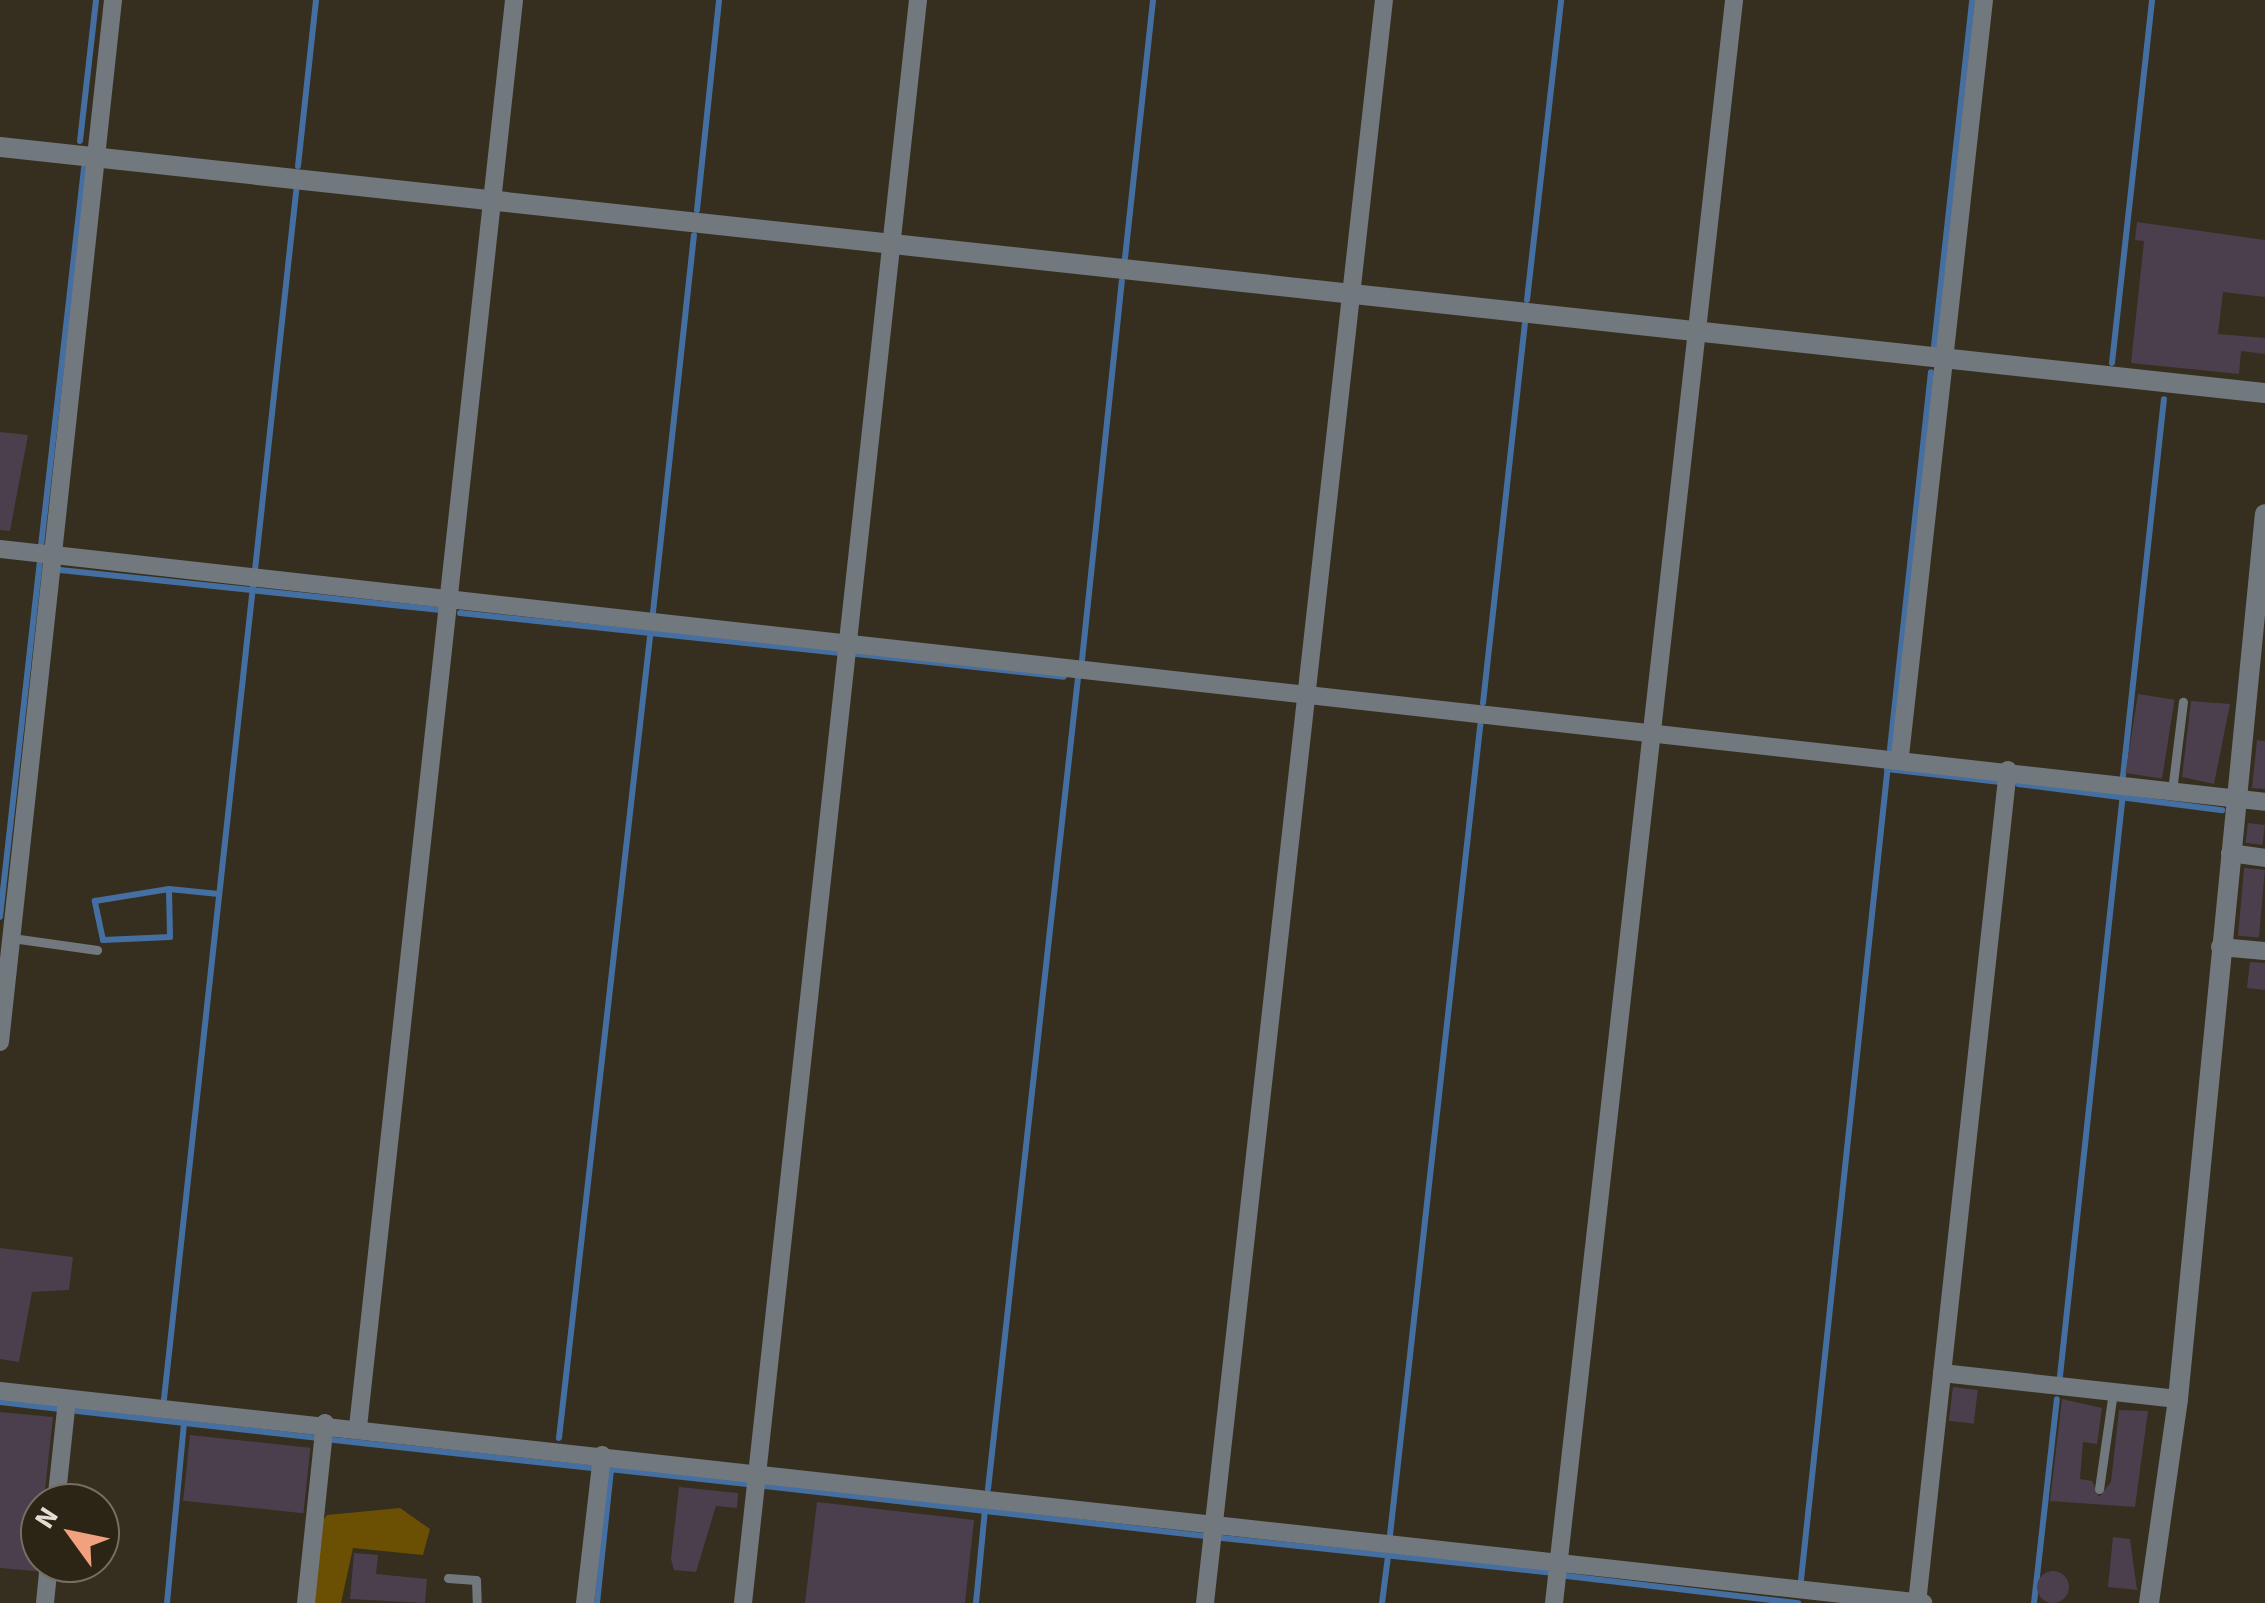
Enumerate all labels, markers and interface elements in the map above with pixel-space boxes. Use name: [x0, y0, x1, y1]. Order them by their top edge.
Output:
north arrow: [20, 1483, 120, 1583]
text: N: [25, 1499, 68, 1536]

